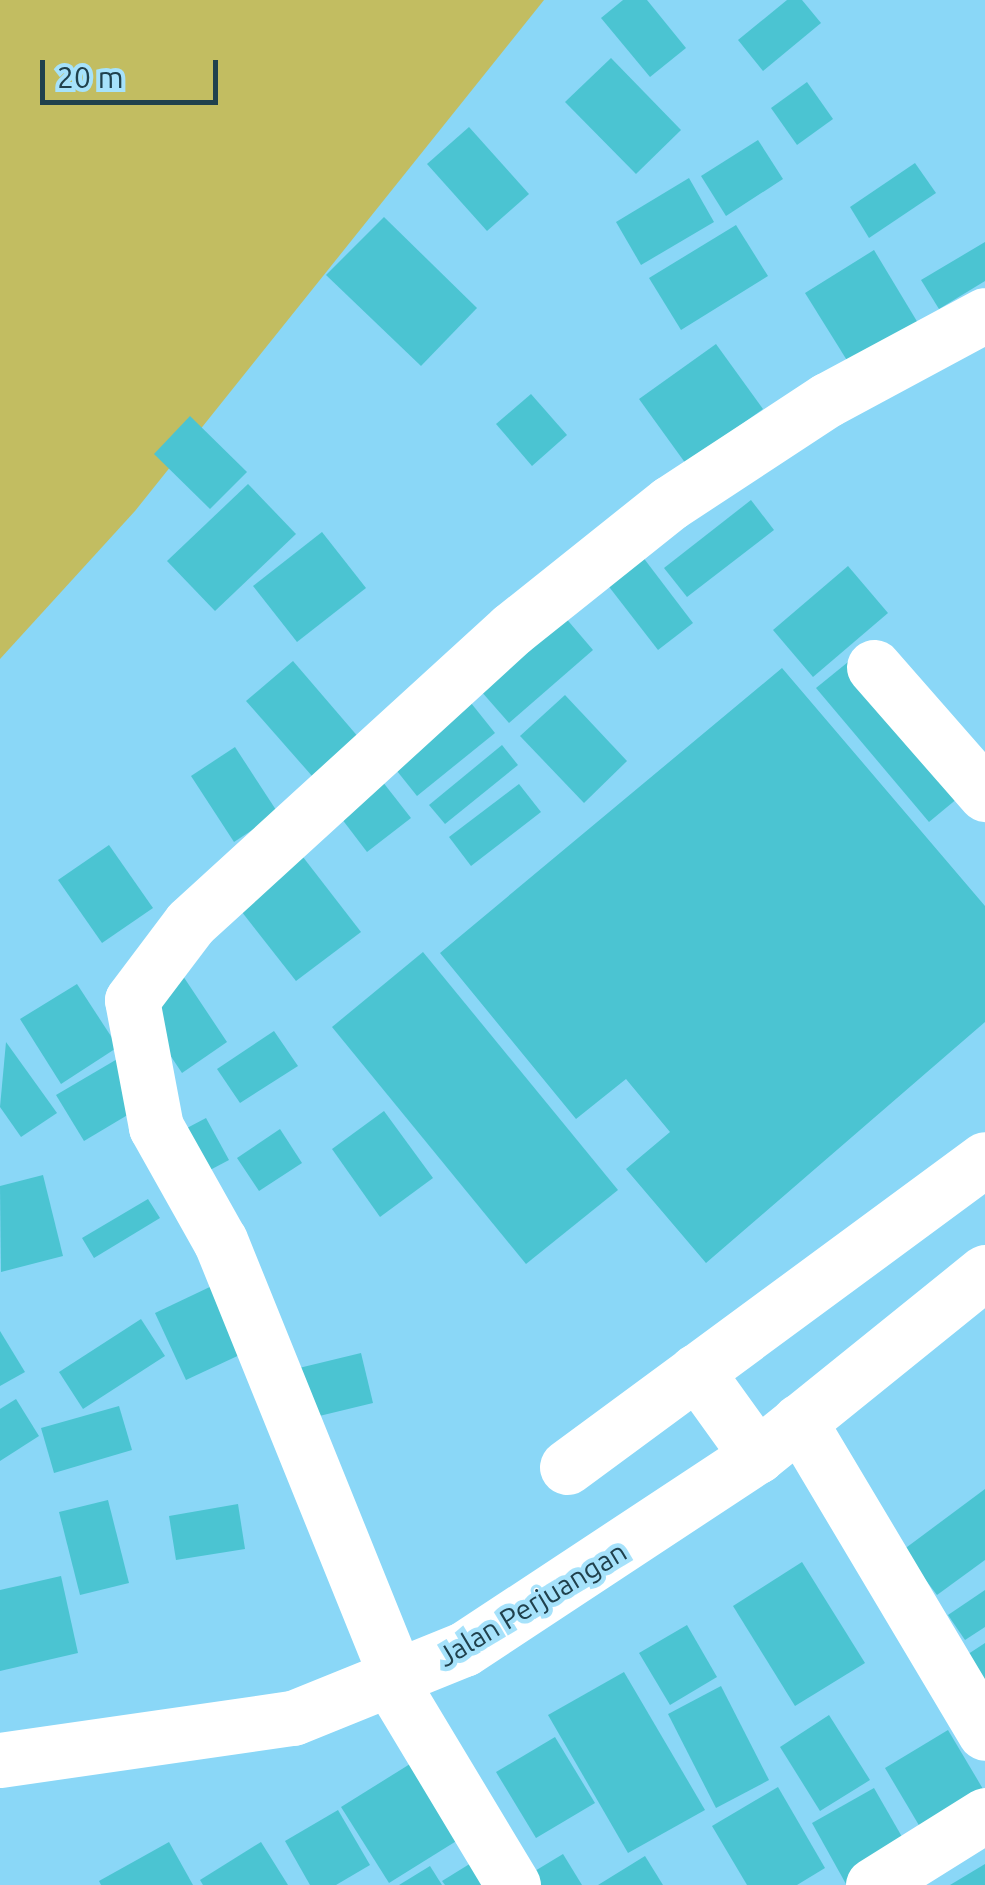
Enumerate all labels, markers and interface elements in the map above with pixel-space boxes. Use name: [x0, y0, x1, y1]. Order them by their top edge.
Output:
scale bar: [45, 40, 222, 102]
text: 20 m: [57, 60, 124, 94]
street label: Jalan Perjuangan: [432, 1534, 632, 1674]

